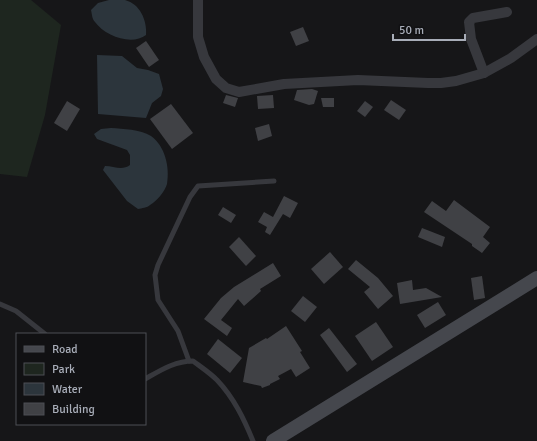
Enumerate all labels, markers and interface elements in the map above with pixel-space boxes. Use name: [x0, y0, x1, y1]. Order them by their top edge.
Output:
scale bar: [393, 16, 465, 42]
text: 50 m: [399, 23, 424, 38]
legend: [16, 333, 146, 425]
text: Road: [52, 342, 78, 357]
text: Park: [52, 362, 75, 377]
text: Water: [52, 382, 83, 397]
text: Building: [52, 402, 95, 417]

